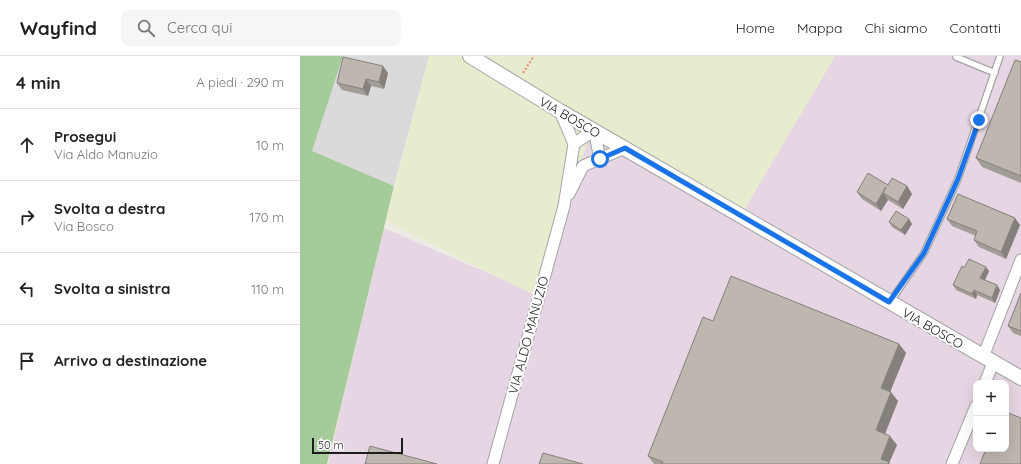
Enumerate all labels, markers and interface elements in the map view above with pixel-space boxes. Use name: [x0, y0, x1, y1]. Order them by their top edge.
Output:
search box: [121, 10, 401, 46]
text: Wayfind: [20, 16, 97, 40]
icon: search: [135, 17, 157, 39]
text: Cerca qui: [167, 18, 232, 37]
text: Home: [736, 19, 775, 37]
text: Mappa: [797, 19, 842, 37]
text: Chi siamo: [864, 19, 928, 37]
text: Contatti: [950, 19, 1001, 37]
text: 4 min: [16, 72, 61, 93]
text: A piedi · 290 m: [196, 74, 284, 90]
street label: VIA BOSCO: [537, 93, 603, 141]
route end: [970, 111, 988, 129]
text: Prosegui: [54, 127, 116, 146]
icon: ahead: [16, 134, 38, 156]
text: 10 m: [256, 137, 284, 153]
text: Via Aldo Manuzio: [54, 146, 158, 162]
route start: [591, 150, 609, 168]
text: Svolta a destra: [54, 199, 165, 218]
icon: right: [16, 206, 38, 228]
text: 170 m: [249, 209, 284, 225]
text: Via Bosco: [54, 218, 114, 234]
street label: VIA ALDO MANUZIO: [505, 274, 551, 396]
icon: left: [16, 278, 38, 300]
text: Svolta a sinistra: [54, 279, 170, 298]
text: 110 m: [251, 281, 284, 297]
street label: VIA BOSCO: [900, 304, 966, 352]
icon: arrive: [16, 350, 38, 372]
text: Arrivo a destinazione: [54, 351, 207, 370]
map controls: [973, 380, 1009, 452]
button: +: [973, 380, 1009, 416]
button: −: [973, 416, 1009, 452]
scale bar: [312, 436, 403, 455]
text: 50 m: [318, 438, 344, 452]

